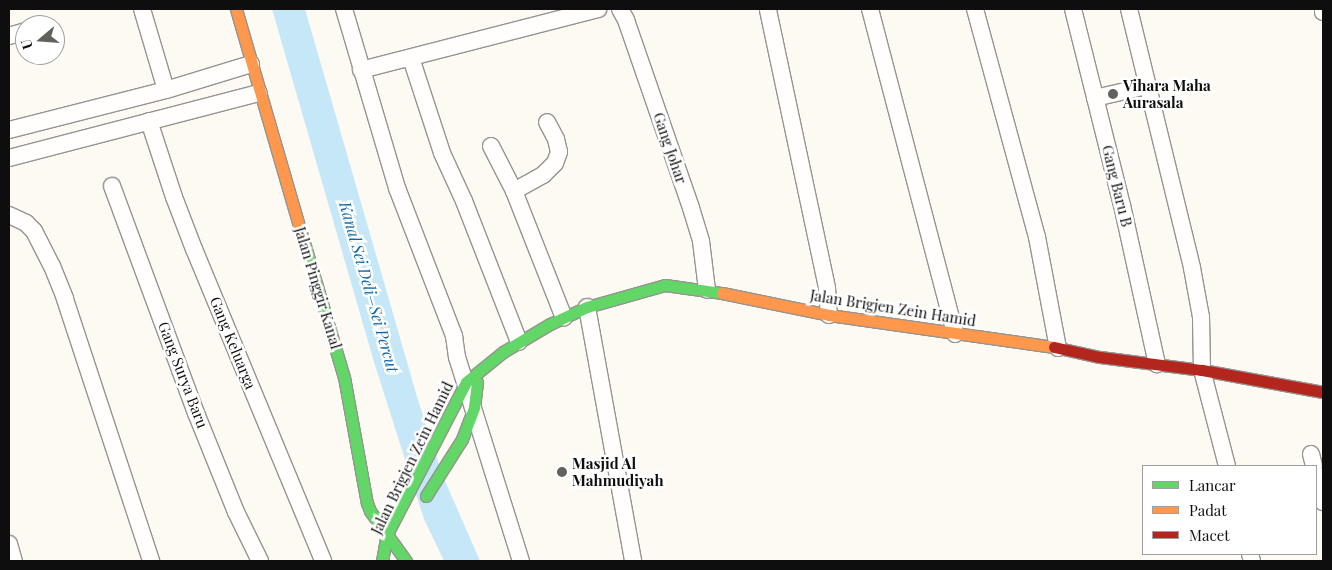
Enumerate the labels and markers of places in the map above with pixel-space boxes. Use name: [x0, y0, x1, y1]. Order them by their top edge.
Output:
place label: Vihara Maha Aurasala: [1123, 76, 1211, 111]
marker: Vihara Maha Aurasala: [1107, 88, 1119, 100]
place label: Masjid Al Mahmudiyah: [572, 454, 664, 489]
marker: Masjid Al Mahmudiyah: [556, 466, 568, 478]

